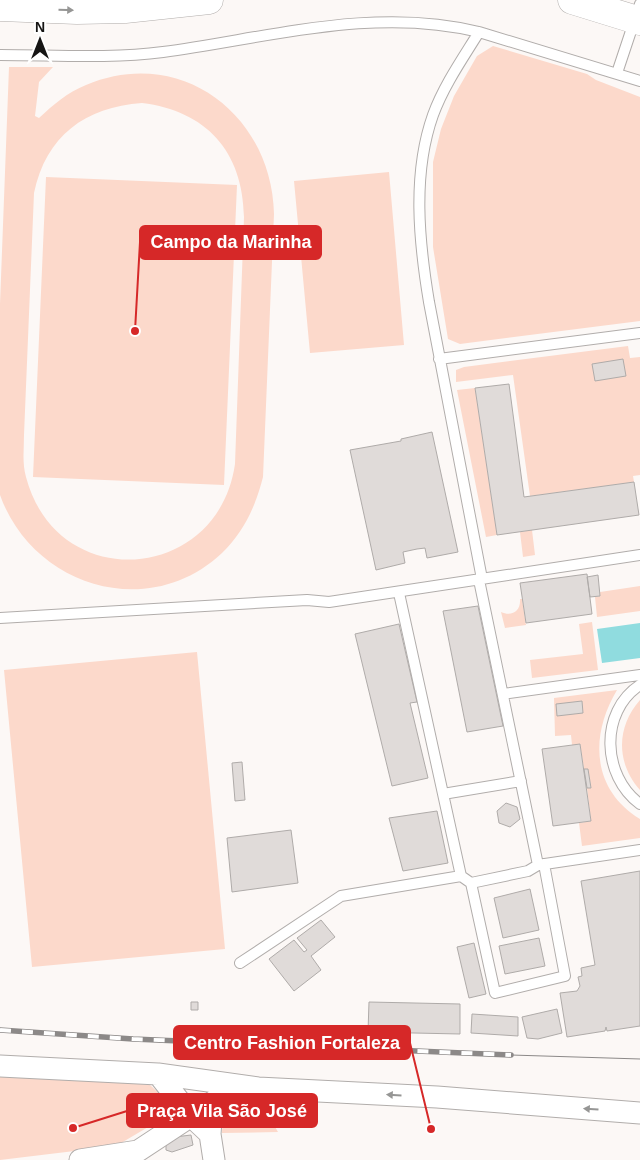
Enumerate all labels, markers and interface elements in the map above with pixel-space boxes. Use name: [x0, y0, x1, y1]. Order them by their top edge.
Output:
one-way arrow: [58, 6, 74, 14]
north arrow: [15, 15, 65, 65]
text: N: [35, 19, 45, 35]
callout: Campo da Marinha: [140, 226, 321, 259]
text: Campo da Marinha: [150, 232, 312, 252]
callout: Centro Fashion Fortaleza: [174, 1026, 410, 1059]
text: Centro Fashion Fortaleza: [184, 1033, 401, 1053]
one-way arrow: [386, 1091, 402, 1099]
callout: Praça Vila São José: [127, 1094, 317, 1127]
text: Praça Vila São José: [137, 1101, 307, 1121]
one-way arrow: [583, 1105, 599, 1113]

